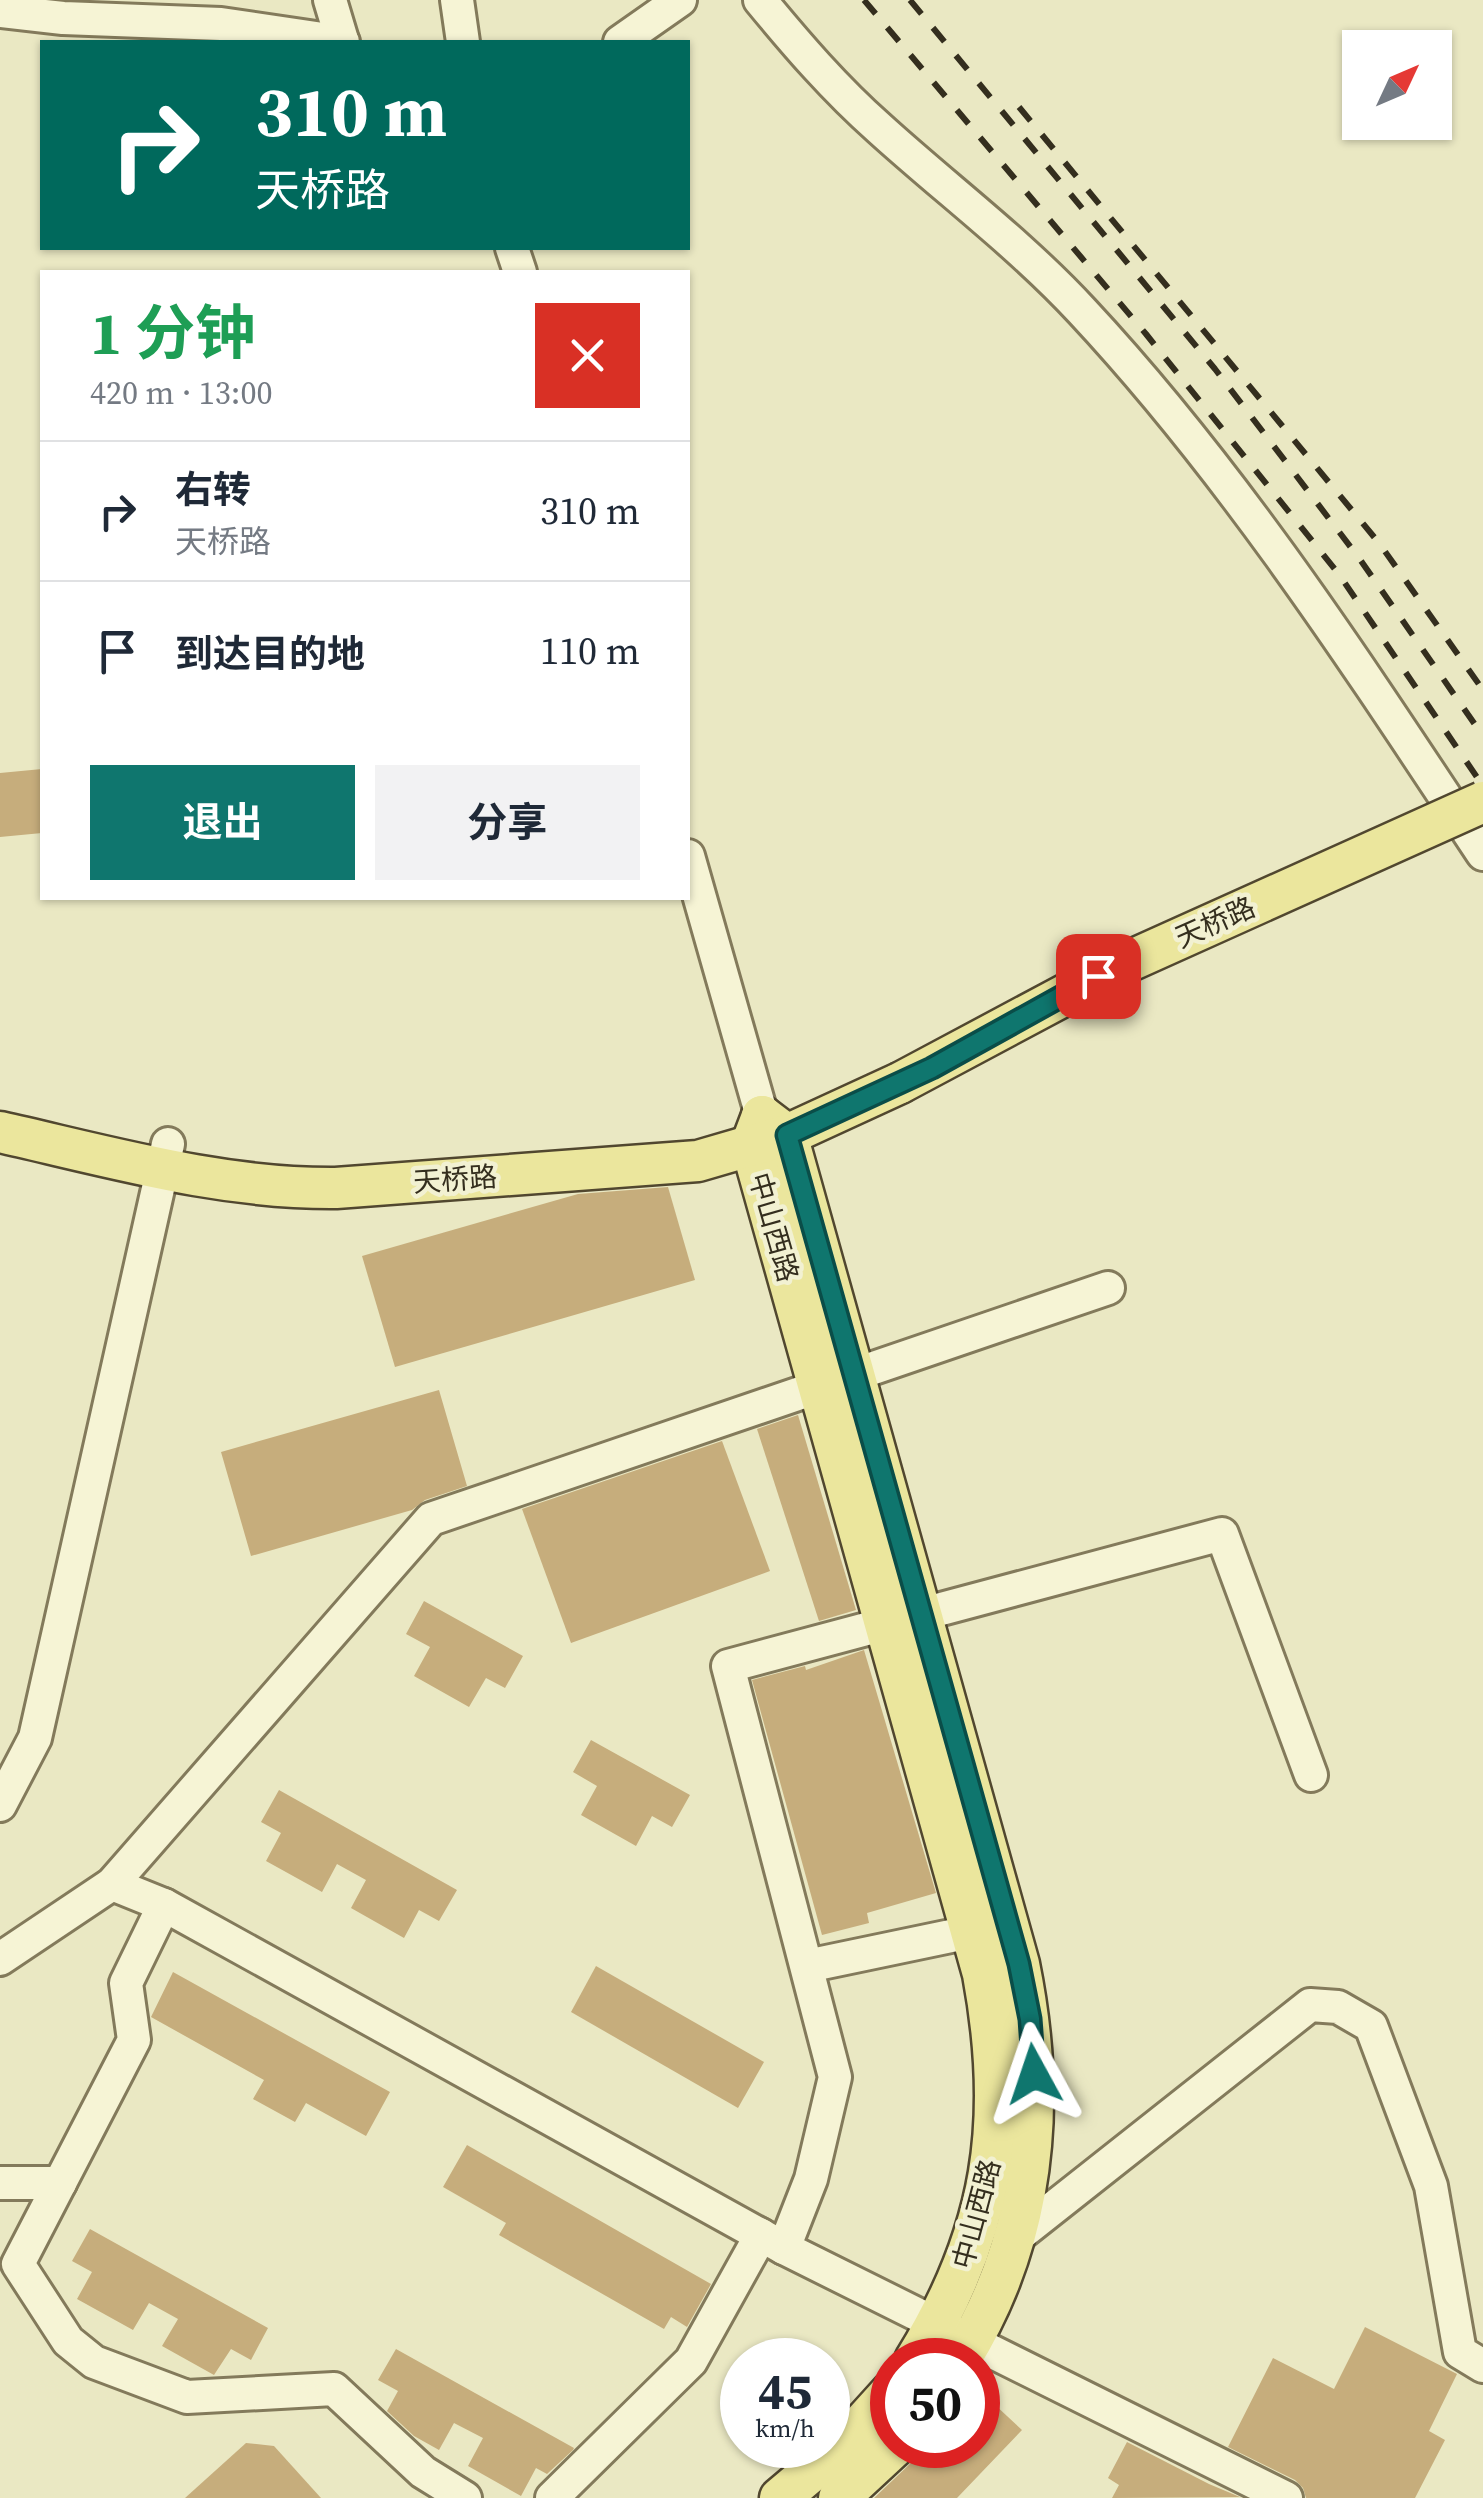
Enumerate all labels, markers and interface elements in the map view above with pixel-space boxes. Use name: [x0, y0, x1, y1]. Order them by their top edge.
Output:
north arrow: [1342, 30, 1452, 140]
map controls: [1342, 30, 1452, 140]
text: 310 m: [255, 63, 447, 159]
icon: right: [90, 80, 220, 210]
text: 天桥路: [255, 159, 390, 221]
text: 1 分钟: [90, 292, 255, 374]
button: close: [535, 303, 640, 408]
text: 420 m · 13:00: [90, 371, 272, 415]
text: 右转: [175, 464, 251, 516]
icon: right: [90, 484, 145, 539]
text: 310 m: [540, 485, 640, 537]
text: 天桥路: [175, 520, 271, 564]
icon: arrive: [90, 624, 145, 679]
text: 110 m: [540, 625, 640, 677]
text: 到达目的地: [175, 628, 365, 680]
button: 退出: [90, 765, 355, 880]
button: 分享: [375, 765, 640, 880]
street label: 天桥路: [1169, 888, 1261, 956]
pin: [1056, 934, 1141, 1019]
icon: arrive: [1071, 949, 1126, 1004]
street label: 天桥路: [412, 1157, 498, 1201]
street label: 中山西路: [740, 1168, 808, 1286]
position arrow: [982, 2022, 1086, 2126]
street label: 中山西路: [943, 2155, 1009, 2273]
speed limit sign: 50: [870, 2338, 1000, 2468]
text: 45: [758, 2356, 812, 2425]
text: km/h: [755, 2411, 815, 2445]

